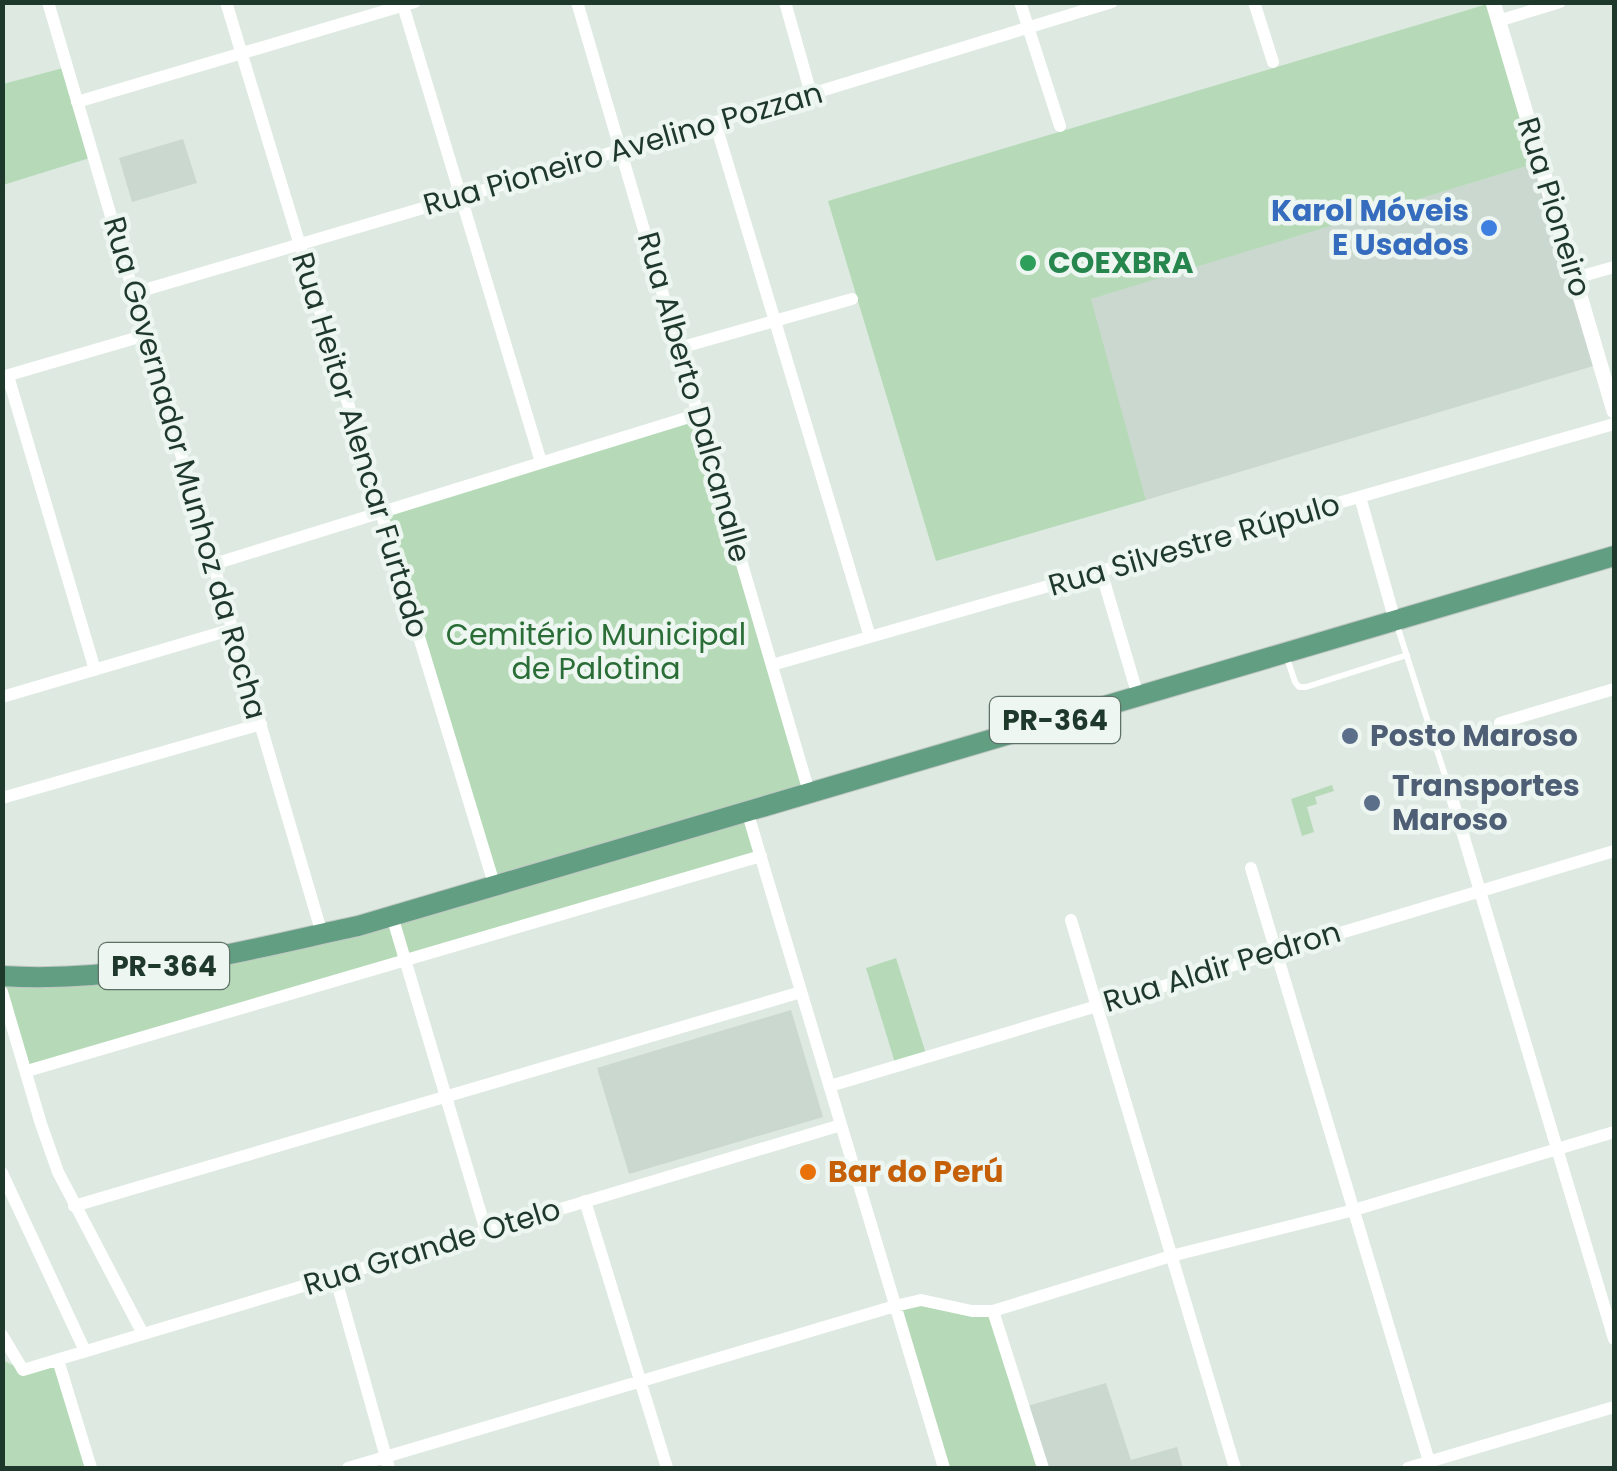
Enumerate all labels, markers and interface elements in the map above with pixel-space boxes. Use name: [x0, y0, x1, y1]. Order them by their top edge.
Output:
street label: Rua Pioneiro Avelino Pozzan: [418, 71, 827, 226]
street label: Rua Pioneiro: [1507, 112, 1602, 302]
place label: Karol Móveis E Usados: [1271, 189, 1469, 266]
street label: Rua Governador Munhoz da Rocha: [93, 212, 278, 724]
marker: Karol Móveis E Usados: [1478, 217, 1500, 239]
street label: Rua Alberto Dalcanalle: [627, 227, 762, 567]
place label: COEXBRA: [1048, 241, 1194, 284]
street label: Rua Heitor Alencar Furtado: [281, 247, 440, 643]
marker: COEXBRA: [1017, 252, 1039, 274]
street label: Rua Silvestre Rúpulo: [1043, 482, 1345, 607]
park label: Cemitério Municipal de Palotina: [446, 613, 746, 690]
road number: PR-364: [990, 697, 1120, 743]
place label: Posto Maroso: [1370, 714, 1578, 757]
marker: Posto Maroso: [1339, 725, 1361, 747]
place label: Transportes Maroso: [1392, 764, 1580, 841]
marker: Transportes Maroso: [1361, 792, 1383, 814]
street label: Rua Aldir Pedron: [1098, 910, 1346, 1023]
road number: PR-364: [99, 943, 229, 989]
place label: Bar do Perú: [828, 1150, 1003, 1193]
marker: Bar do Perú: [797, 1161, 819, 1183]
street label: Rua Grande Otelo: [298, 1187, 565, 1306]

